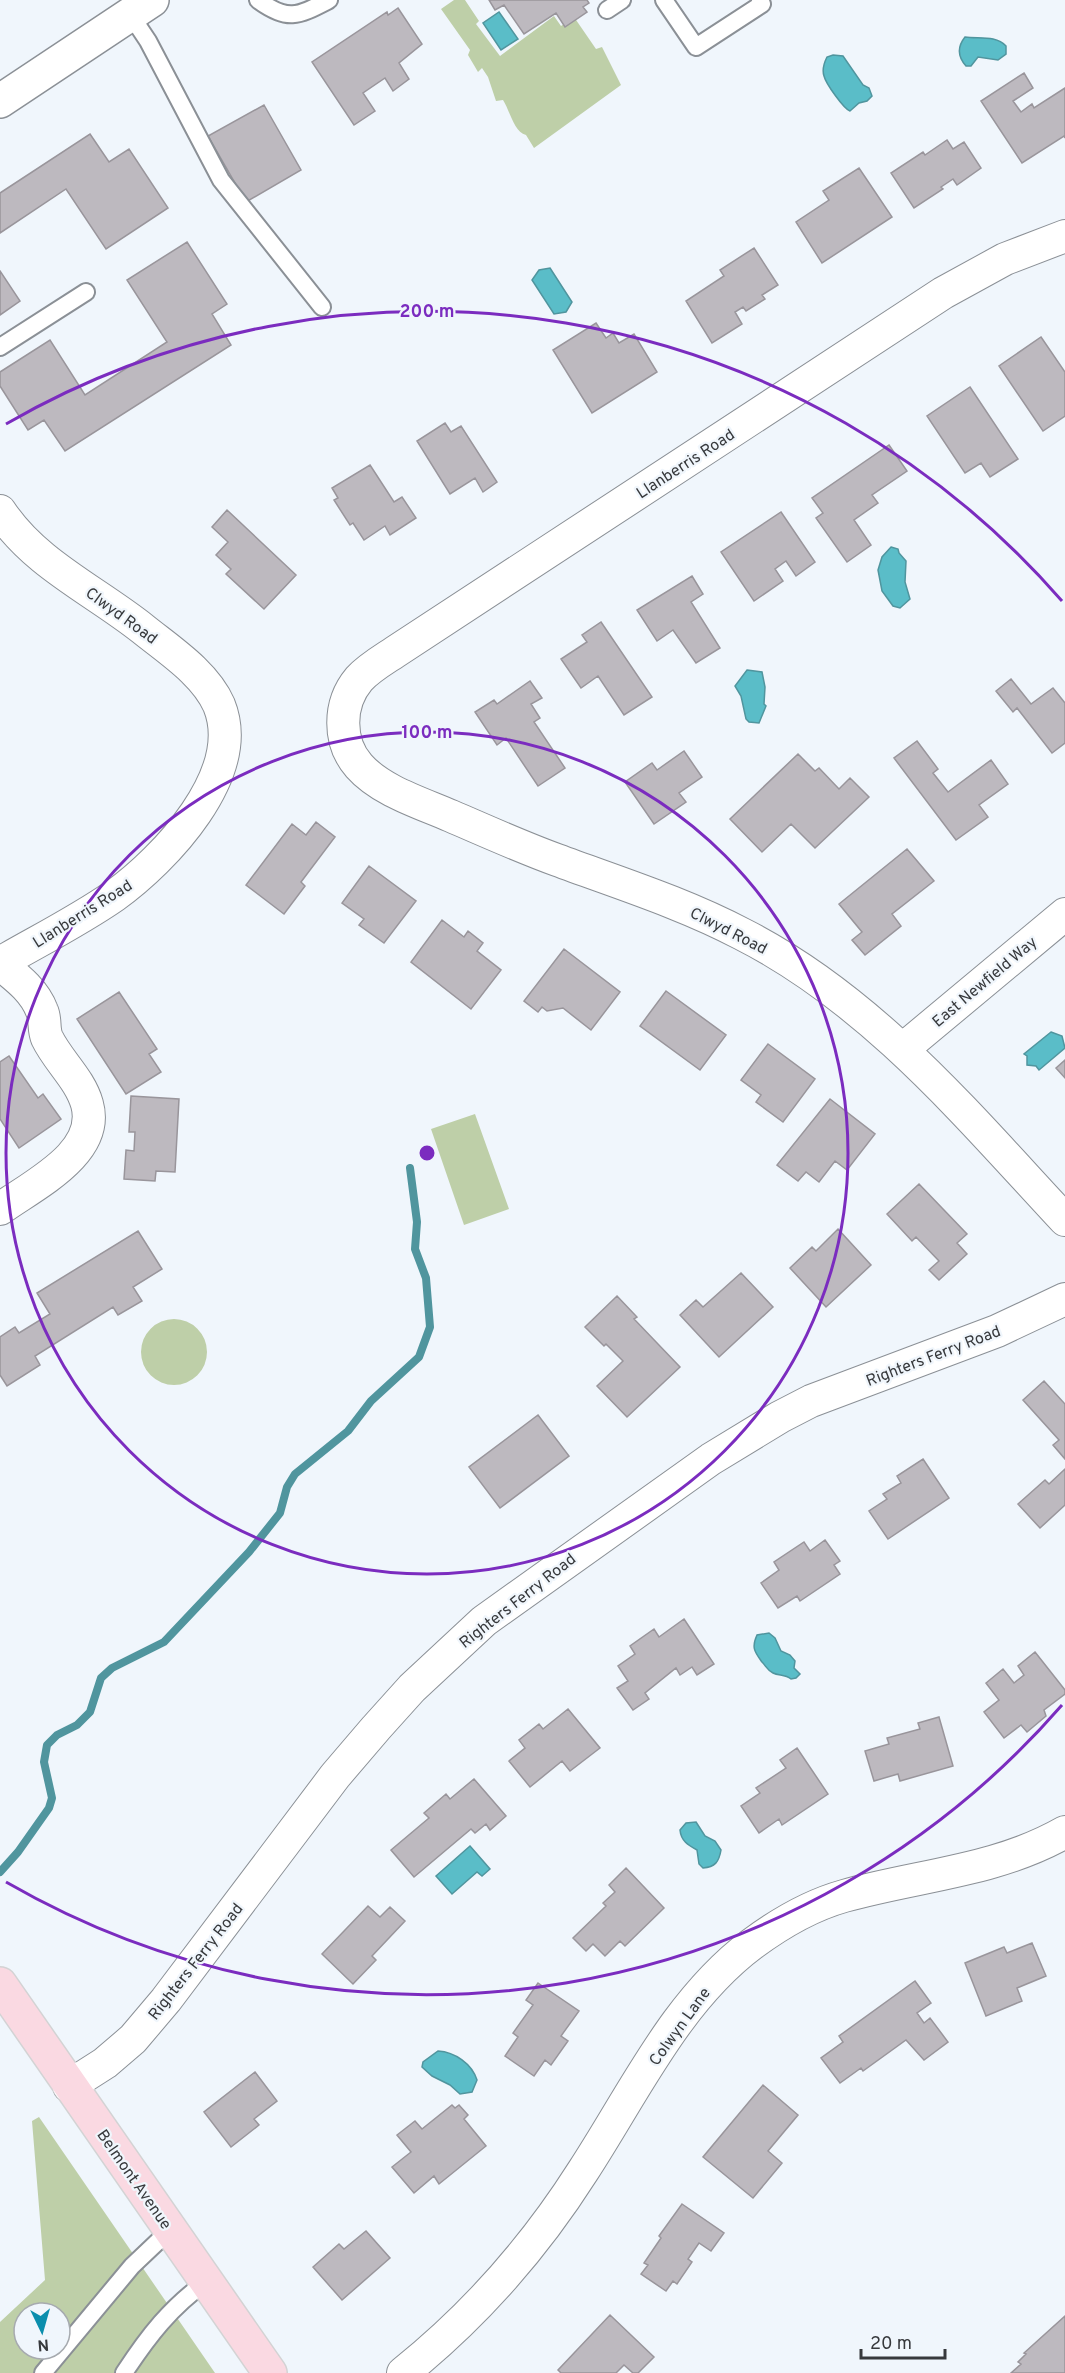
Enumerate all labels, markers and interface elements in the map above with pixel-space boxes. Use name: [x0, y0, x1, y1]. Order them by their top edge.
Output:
text: 200 m: [399, 301, 455, 324]
street label: Llanberris Road: [633, 425, 739, 504]
street label: Clwyd Road: [81, 584, 161, 649]
text: 100 m: [401, 722, 453, 745]
street label: Llanberris Road: [30, 876, 136, 953]
street label: Clwyd Road: [686, 904, 770, 960]
street label: East Newfield Way: [929, 933, 1042, 1032]
centre of rings: [417, 1143, 437, 1163]
street label: Righters Ferry Road: [864, 1322, 1004, 1392]
street label: Righters Ferry Road: [456, 1550, 581, 1653]
street label: Righters Ferry Road: [145, 1900, 248, 2025]
street label: Colwyn Lane: [646, 1984, 716, 2070]
street label: Belmont Avenue: [91, 2126, 175, 2234]
north arrow: [12, 2301, 72, 2361]
scale bar: [861, 2322, 945, 2360]
text: N: [37, 2333, 50, 2354]
text: 20 m: [870, 2333, 912, 2356]

